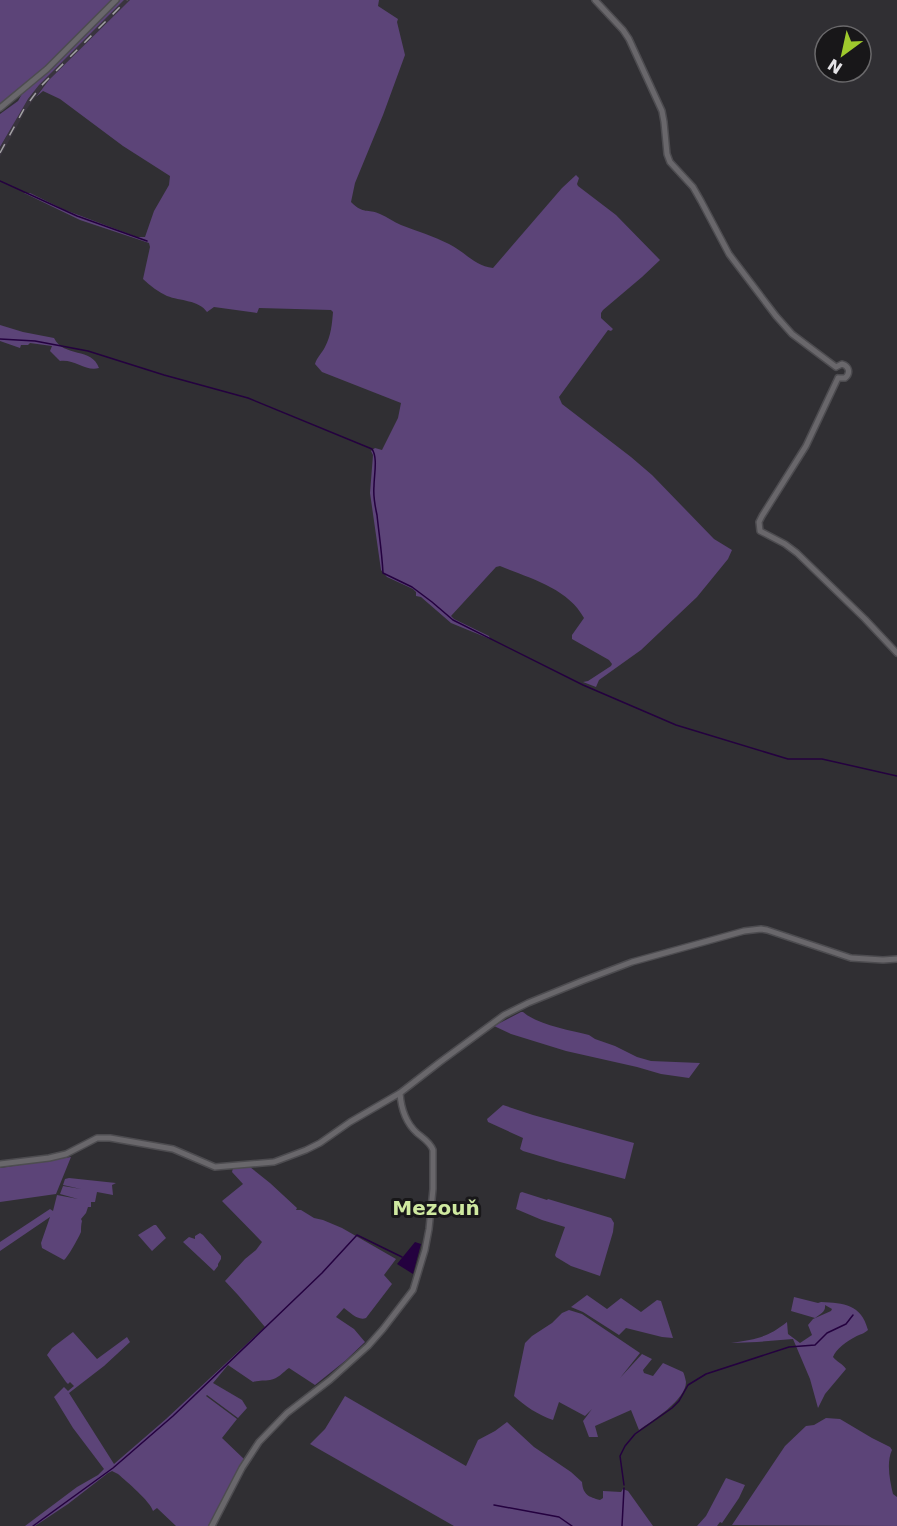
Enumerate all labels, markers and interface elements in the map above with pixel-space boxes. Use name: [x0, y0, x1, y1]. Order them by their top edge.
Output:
north arrow: [813, 24, 873, 84]
text: N: [824, 55, 846, 78]
district label: Mezouň: [392, 1196, 480, 1220]

